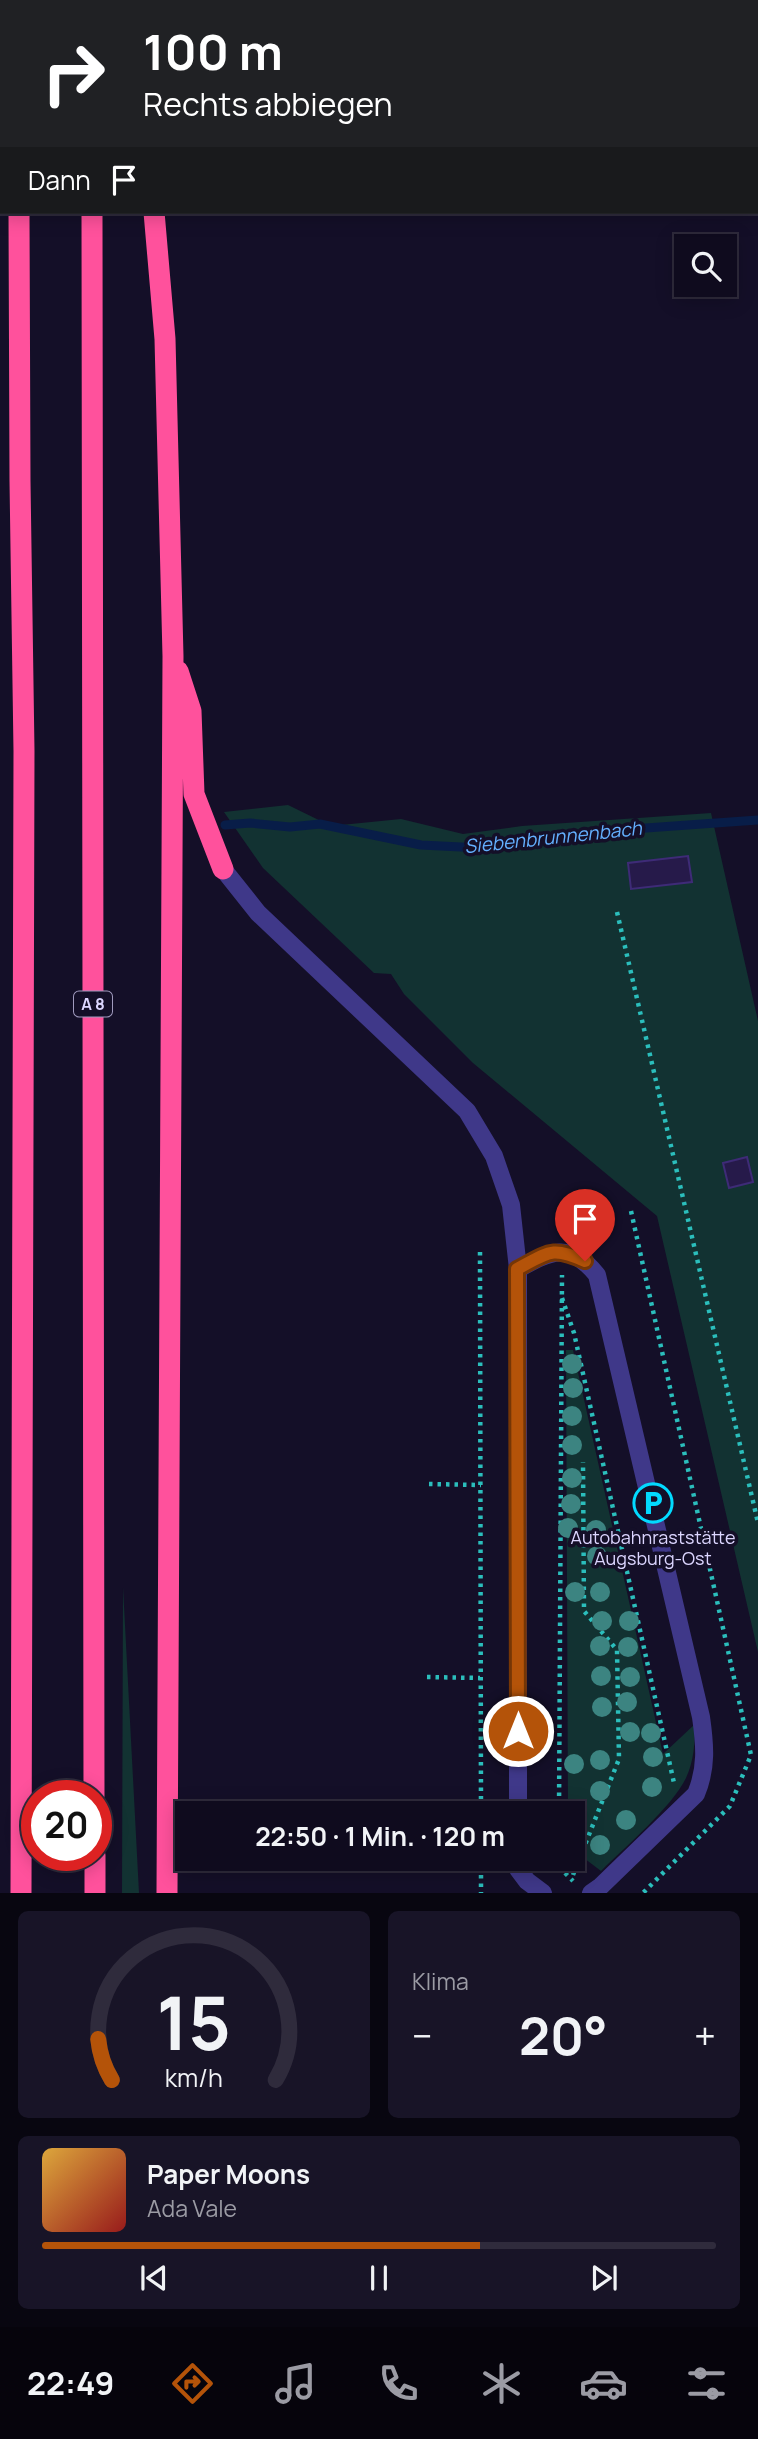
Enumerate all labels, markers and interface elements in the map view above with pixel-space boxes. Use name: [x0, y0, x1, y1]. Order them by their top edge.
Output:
text: 100 m: [143, 18, 283, 85]
icon: right: [28, 28, 119, 119]
text: Rechts abbiegen: [143, 82, 393, 126]
icon: arrive: [105, 161, 143, 199]
text: Dann: [28, 162, 91, 198]
map controls: [674, 234, 737, 297]
button: search: [674, 234, 737, 297]
water label: Siebenbrunnenbach: [463, 815, 644, 859]
road number: A 8: [74, 992, 112, 1016]
pin: [555, 1189, 615, 1261]
icon: arrive: [566, 1200, 604, 1238]
parking icon: Autobahnraststätte Augsburg-Ost: [632, 1482, 674, 1524]
place label: Autobahnraststätte Augsburg-Ost: [571, 1525, 735, 1570]
position arrow: [481, 1694, 555, 1768]
speed limit sign: 20: [21, 1780, 112, 1871]
text: 22:50 · 1 Min. · 120 m: [255, 1818, 505, 1854]
text: Klima: [412, 1965, 469, 1997]
text: 15: [157, 1973, 231, 2073]
text: 20°: [519, 2000, 608, 2071]
text: −: [412, 2009, 433, 2061]
text: +: [694, 2009, 716, 2061]
text: km/h: [165, 2060, 223, 2095]
text: Paper Moons: [147, 2156, 310, 2192]
text: Ada Vale: [147, 2192, 237, 2224]
icon: previous: [135, 2259, 173, 2297]
icon: pause: [360, 2259, 398, 2297]
icon: next: [585, 2259, 623, 2297]
icon: directions: [168, 2359, 217, 2408]
icon: music: [271, 2359, 320, 2408]
icon: phone: [374, 2359, 423, 2408]
icon: climate: [477, 2359, 526, 2408]
icon: car: [579, 2359, 628, 2408]
icon: filters: [682, 2359, 731, 2408]
text: 22:49: [27, 2361, 115, 2405]

